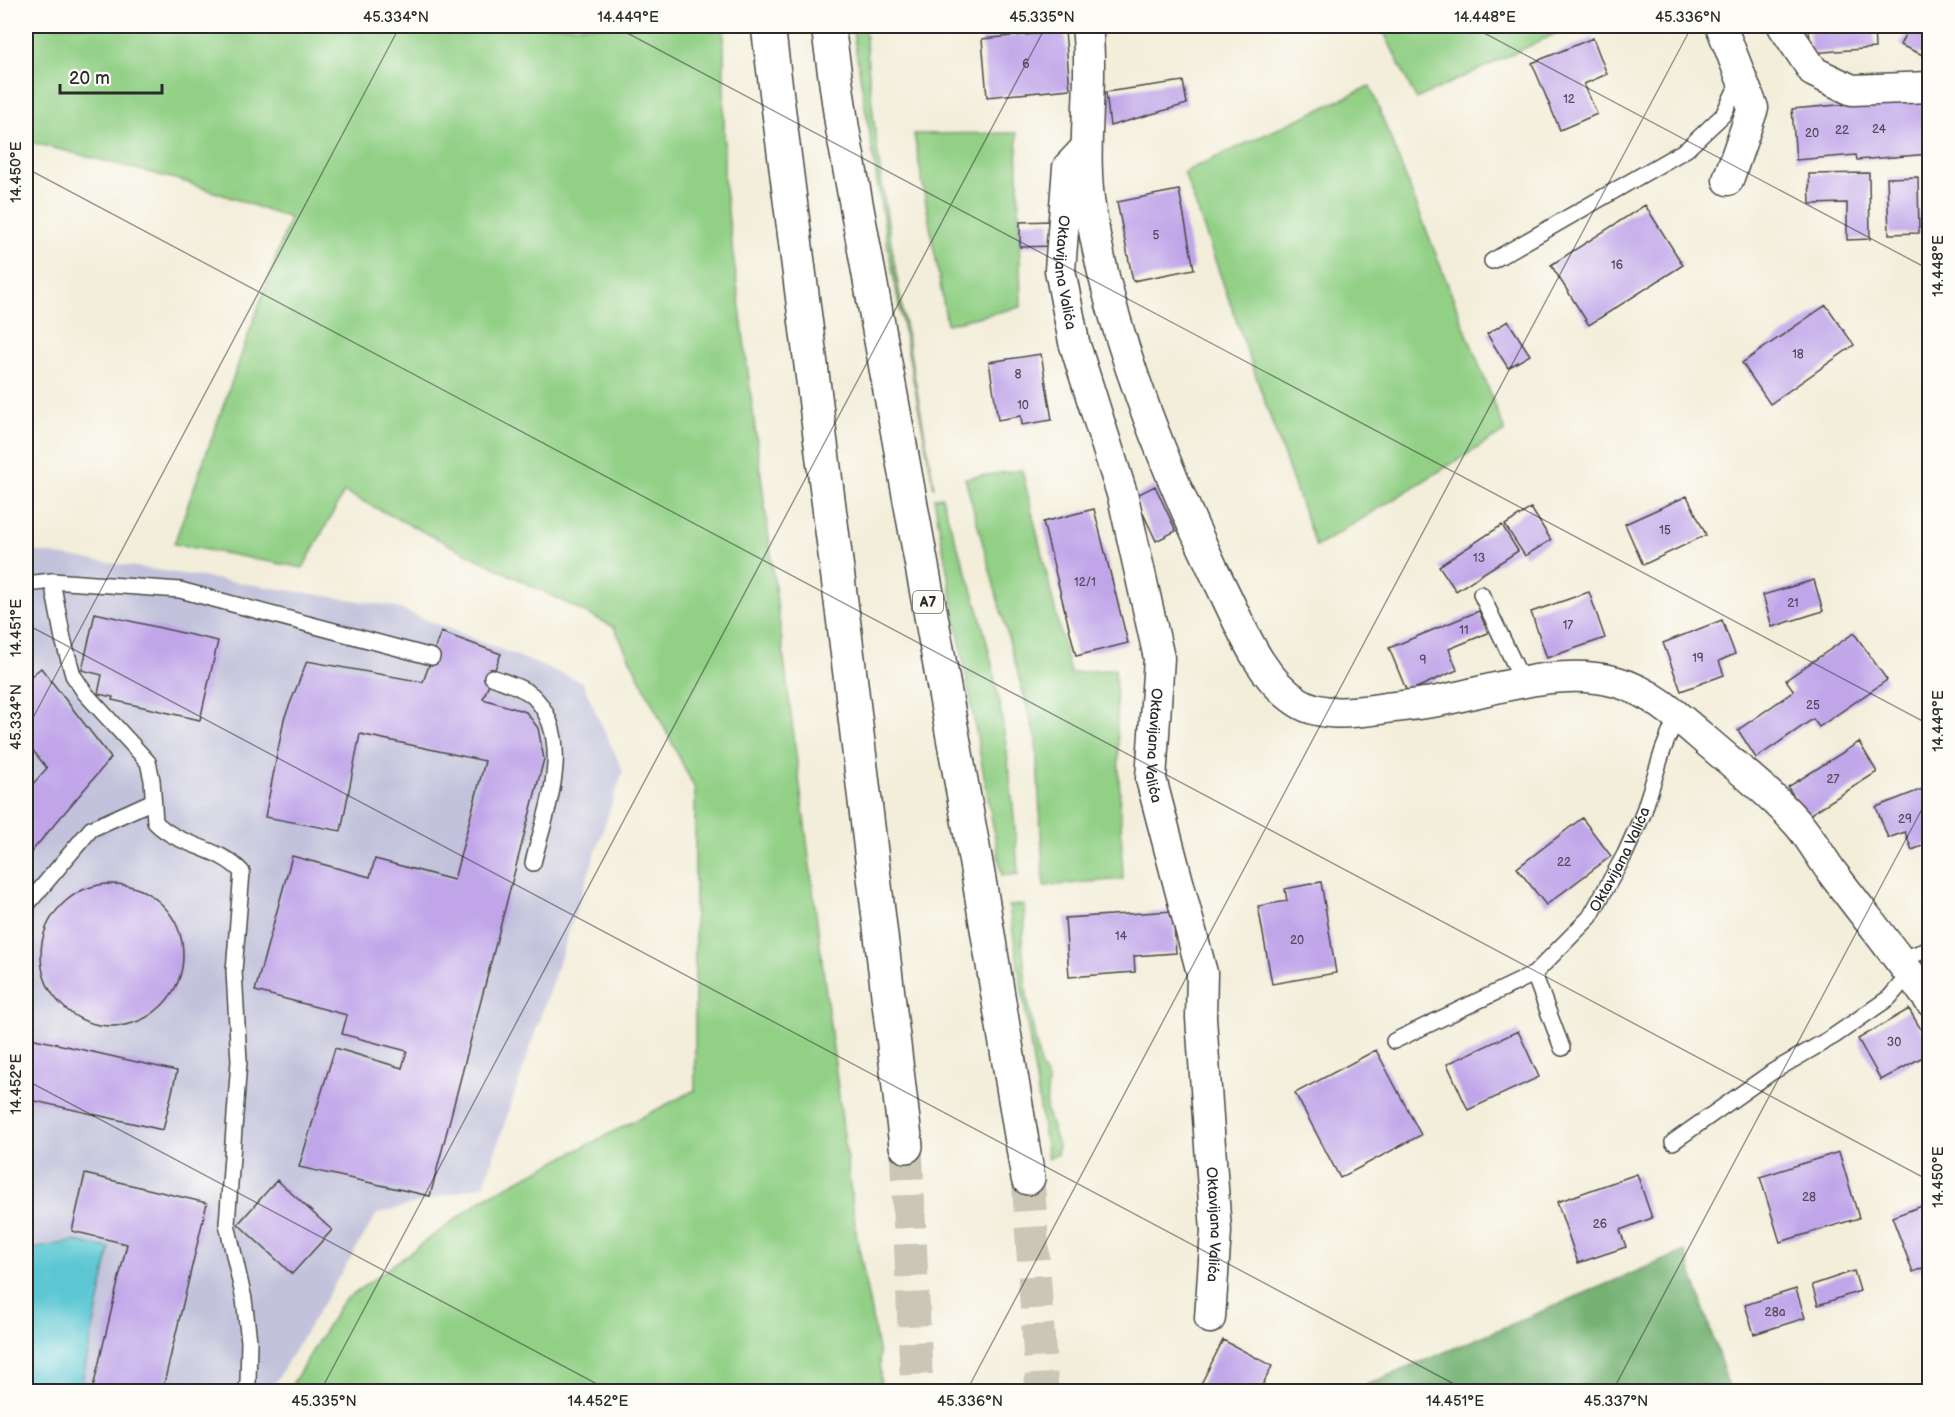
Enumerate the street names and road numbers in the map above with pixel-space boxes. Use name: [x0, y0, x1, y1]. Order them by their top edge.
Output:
street label: Oktavijana Valića: [1051, 215, 1081, 331]
road number: A7: [913, 591, 943, 613]
street label: Oktavijana Valića: [1141, 688, 1166, 805]
street label: Oktavijana Valića: [1585, 805, 1654, 915]
street label: Oktavijana Valića: [1202, 1166, 1226, 1283]

